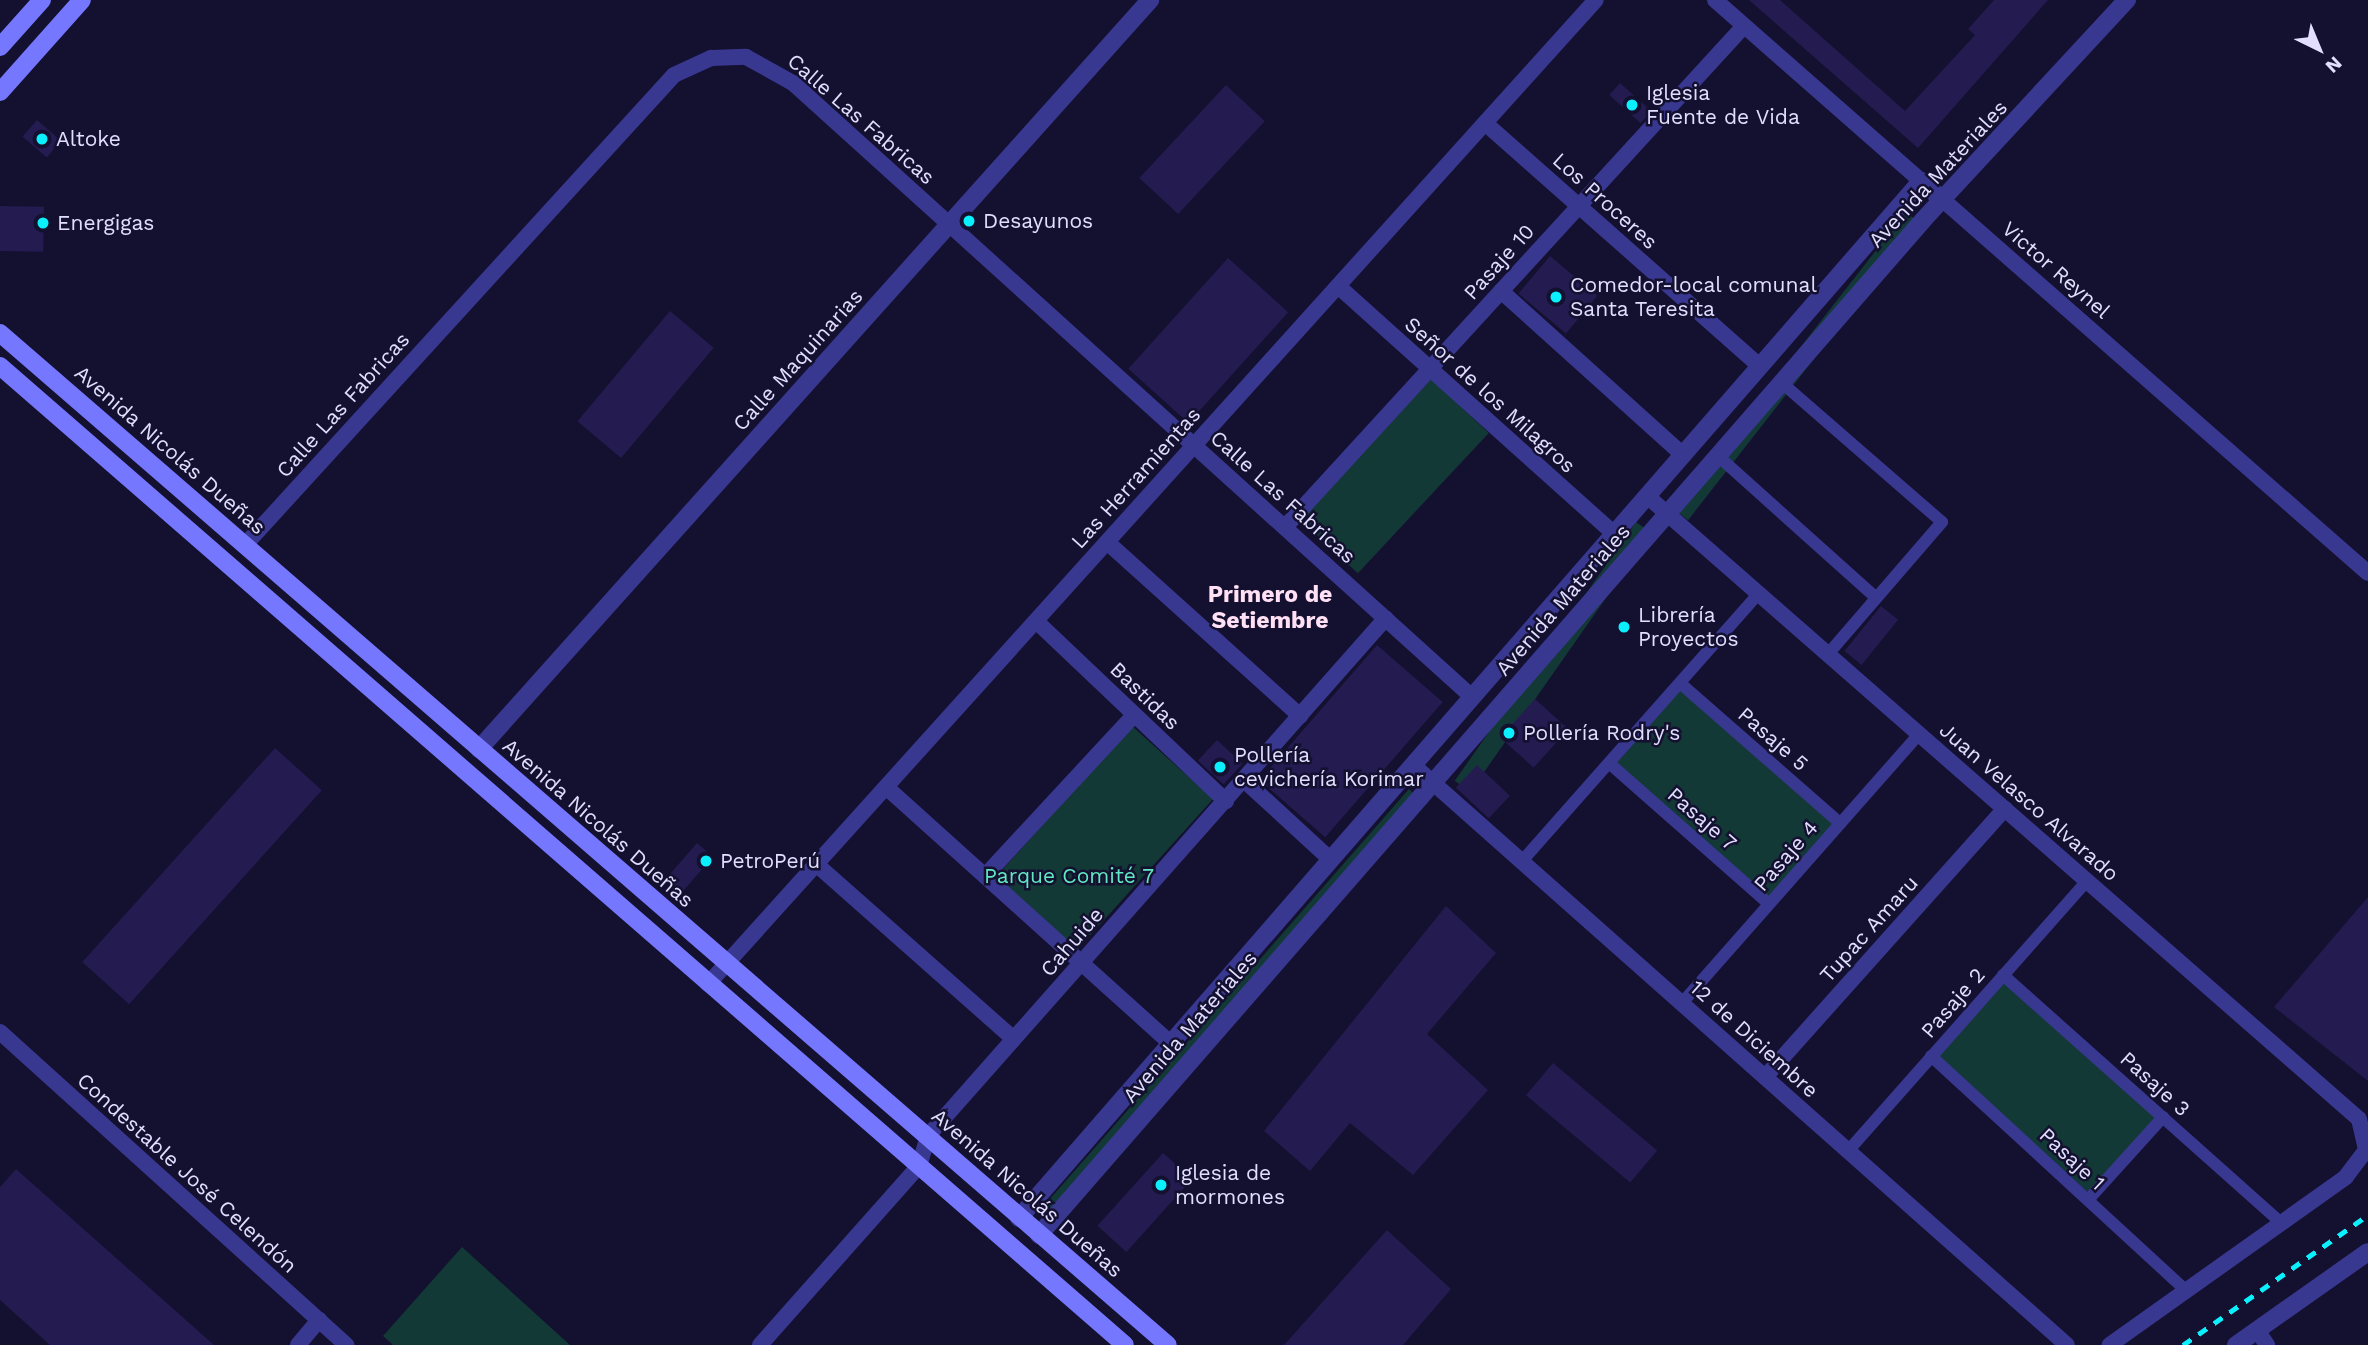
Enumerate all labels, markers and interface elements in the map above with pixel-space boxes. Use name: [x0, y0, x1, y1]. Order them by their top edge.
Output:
north arrow: [2284, 14, 2354, 84]
street label: Calle Las Fabricas: [782, 48, 940, 190]
text: N: [2321, 52, 2347, 78]
place label: Iglesia Fuente de Vida: [1646, 80, 1801, 130]
street label: Avenida Materiales: [1863, 95, 2013, 253]
marker: Iglesia Fuente de Vida: [1624, 97, 1640, 113]
place label: Altoke: [56, 126, 121, 152]
marker: Altoke: [34, 131, 50, 147]
street label: Los Proceres: [1548, 147, 1662, 255]
place label: Desayunos: [983, 208, 1093, 234]
place label: Energigas: [57, 210, 154, 236]
marker: Desayunos: [961, 213, 977, 229]
marker: Energigas: [35, 215, 51, 231]
street label: Victor Reynel: [1997, 216, 2115, 324]
street label: Pasaje 10: [1458, 219, 1540, 305]
place label: Comedor-local comunal Santa Teresita: [1570, 272, 1818, 322]
street label: Calle Maquinarias: [728, 284, 868, 436]
marker: Comedor-local comunal Santa Teresita: [1548, 289, 1564, 305]
street label: Señor de los Milagros: [1399, 312, 1581, 478]
street label: Calle Las Fabricas: [271, 327, 415, 483]
street label: Avenida Nicolás Dueñas: [69, 360, 271, 540]
street label: Las Herramientas: [1066, 402, 1206, 554]
street label: Calle Las Fabricas: [1205, 425, 1361, 569]
street label: Avenida Materiales: [1490, 519, 1636, 681]
district label: Primero de Setiembre: [1208, 581, 1332, 635]
place label: Librería Proyectos: [1638, 602, 1739, 652]
marker: Librería Proyectos: [1616, 619, 1632, 635]
street label: Bastidas: [1105, 657, 1185, 735]
street label: Pasaje 5: [1733, 702, 1813, 776]
street label: Juan Velasco Alvarado: [1934, 717, 2124, 887]
place label: Pollería Rodry's: [1523, 720, 1681, 746]
marker: Pollería Rodry's: [1501, 725, 1517, 741]
street label: Avenida Nicolás Dueñas: [497, 733, 699, 913]
place label: Pollería cevichería Korimar: [1234, 742, 1424, 792]
marker: Pollería cevichería Korimar: [1212, 759, 1228, 775]
street label: Pasaje 7: [1662, 782, 1742, 856]
street label: Pasaje 4: [1748, 816, 1824, 896]
place label: PetroPerú: [720, 848, 820, 874]
marker: PetroPerú: [698, 853, 714, 869]
park label: Parque Comité 7: [984, 863, 1154, 889]
street label: Tupac Amaru: [1814, 870, 1924, 988]
street label: Cahuide: [1035, 902, 1109, 982]
street label: Avenida Materiales: [1117, 946, 1263, 1108]
street label: Pasaje 2: [1916, 963, 1990, 1043]
street label: 12 de Diciembre: [1685, 975, 1823, 1103]
street label: Pasaje 3: [2115, 1046, 2195, 1122]
street label: Condestable José Celendón: [72, 1067, 302, 1279]
street label: Avenida Nicolás Dueñas: [926, 1103, 1128, 1283]
street label: Pasaje 1: [2034, 1122, 2110, 1196]
place label: Iglesia de mormones: [1175, 1160, 1285, 1210]
marker: Iglesia de mormones: [1153, 1177, 1169, 1193]

